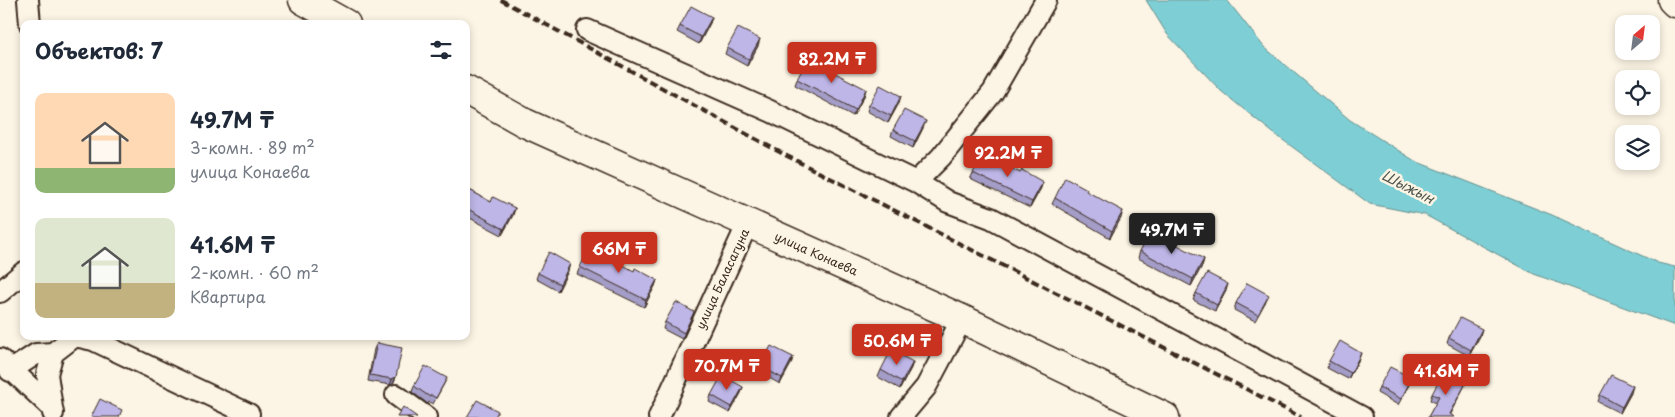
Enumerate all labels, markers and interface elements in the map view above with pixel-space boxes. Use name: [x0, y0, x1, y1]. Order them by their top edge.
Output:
north arrow: [1615, 15, 1660, 60]
map controls: [1615, 15, 1660, 170]
text: Объектов: 7: [35, 34, 163, 66]
icon: filters: [427, 36, 455, 64]
pin: 82.2M ₸: [786, 42, 878, 84]
text: 82.2M ₸: [798, 46, 866, 70]
button: locate: [1615, 70, 1660, 115]
text: 49.7M ₸: [190, 103, 274, 135]
icon: home: [75, 113, 135, 173]
button: layers: [1615, 125, 1660, 170]
text: 3-комн. · 89 m²: [190, 135, 315, 159]
pin: 92.2M ₸: [962, 136, 1054, 178]
text: 92.2M ₸: [974, 140, 1042, 164]
text: улица Конаева: [190, 159, 310, 183]
water label: Шыжын: [1378, 164, 1439, 209]
pin: 49.7M ₸: [1126, 212, 1218, 255]
text: 49.7M ₸: [1140, 217, 1204, 241]
street label: улица Баласагуна: [691, 225, 754, 332]
street label: улица Конаева: [772, 227, 862, 280]
text: 41.6M ₸: [190, 228, 275, 260]
pin: 66M ₸: [584, 232, 654, 274]
text: 66M ₸: [592, 236, 646, 260]
icon: home: [75, 238, 135, 298]
text: 2-комн. · 60 m²: [190, 260, 319, 284]
text: Квартира: [190, 284, 265, 308]
pin: 50.6M ₸: [851, 324, 943, 366]
text: 50.6M ₸: [863, 328, 931, 352]
pin: 70.7M ₸: [681, 348, 773, 391]
text: 70.7M ₸: [695, 353, 759, 377]
pin: 41.6M ₸: [1400, 354, 1492, 396]
text: 41.6M ₸: [1414, 358, 1478, 382]

